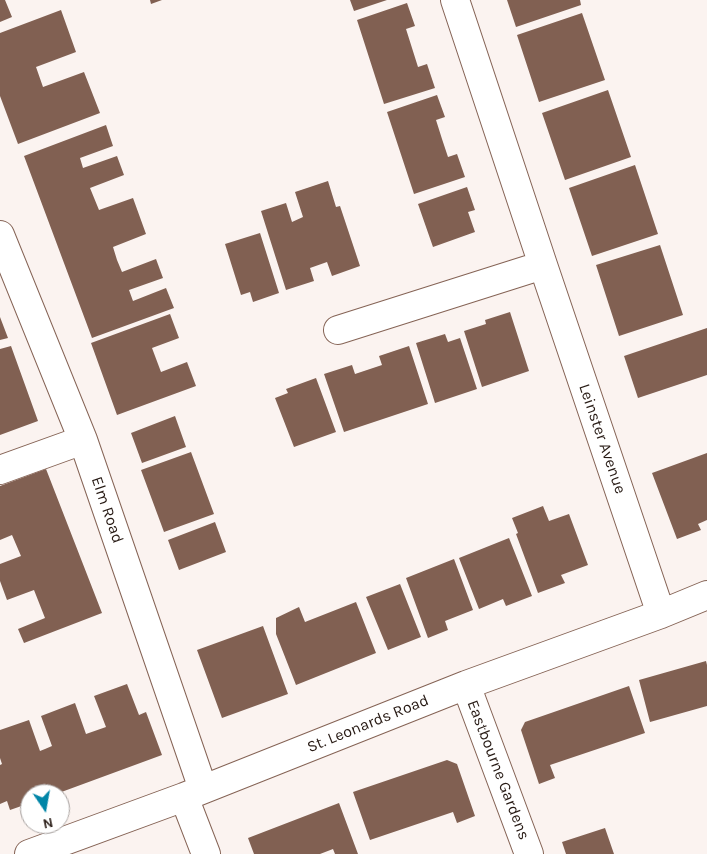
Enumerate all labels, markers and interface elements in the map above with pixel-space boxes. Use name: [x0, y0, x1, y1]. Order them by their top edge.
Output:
street label: Leinster Avenue: [574, 382, 630, 496]
street label: Elm Road: [87, 474, 127, 546]
street label: St. Leonards Road: [304, 691, 432, 757]
street label: Eastbourne Gardens: [462, 697, 534, 843]
north arrow: [20, 784, 70, 834]
text: N: [41, 814, 55, 833]

